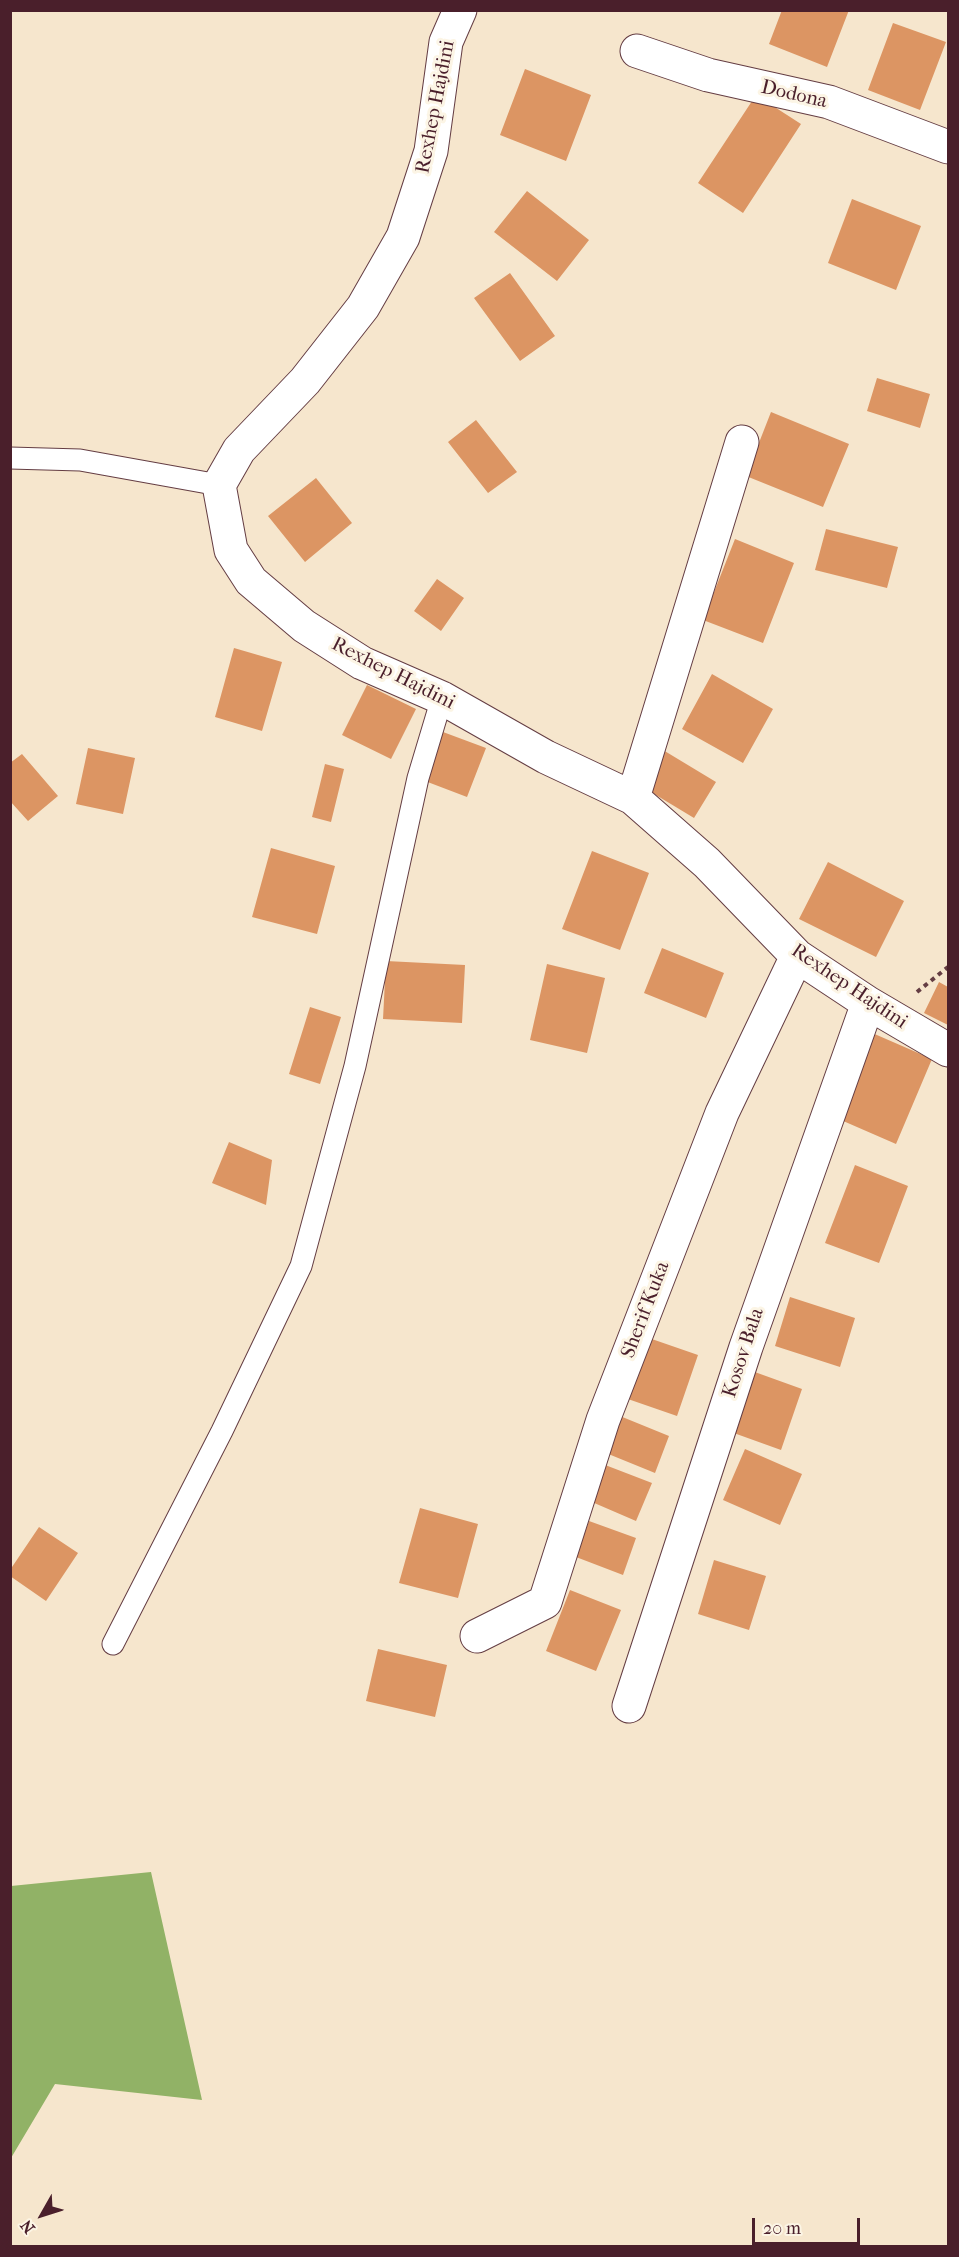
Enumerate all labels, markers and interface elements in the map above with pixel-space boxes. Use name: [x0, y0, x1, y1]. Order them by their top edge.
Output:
street label: Rexhep Hajdini: [411, 38, 461, 176]
street label: Dodona: [759, 76, 829, 114]
street label: Rexhep Hajdini: [327, 633, 459, 715]
street label: Rexhep Hajdini: [786, 939, 912, 1035]
street label: Sherif Kuka: [617, 1258, 675, 1362]
street label: Kosov Bala: [718, 1305, 770, 1401]
north arrow: [12, 2185, 72, 2245]
scale bar: [755, 2206, 863, 2244]
text: N: [16, 2216, 39, 2237]
text: 20 m: [763, 2218, 801, 2239]

